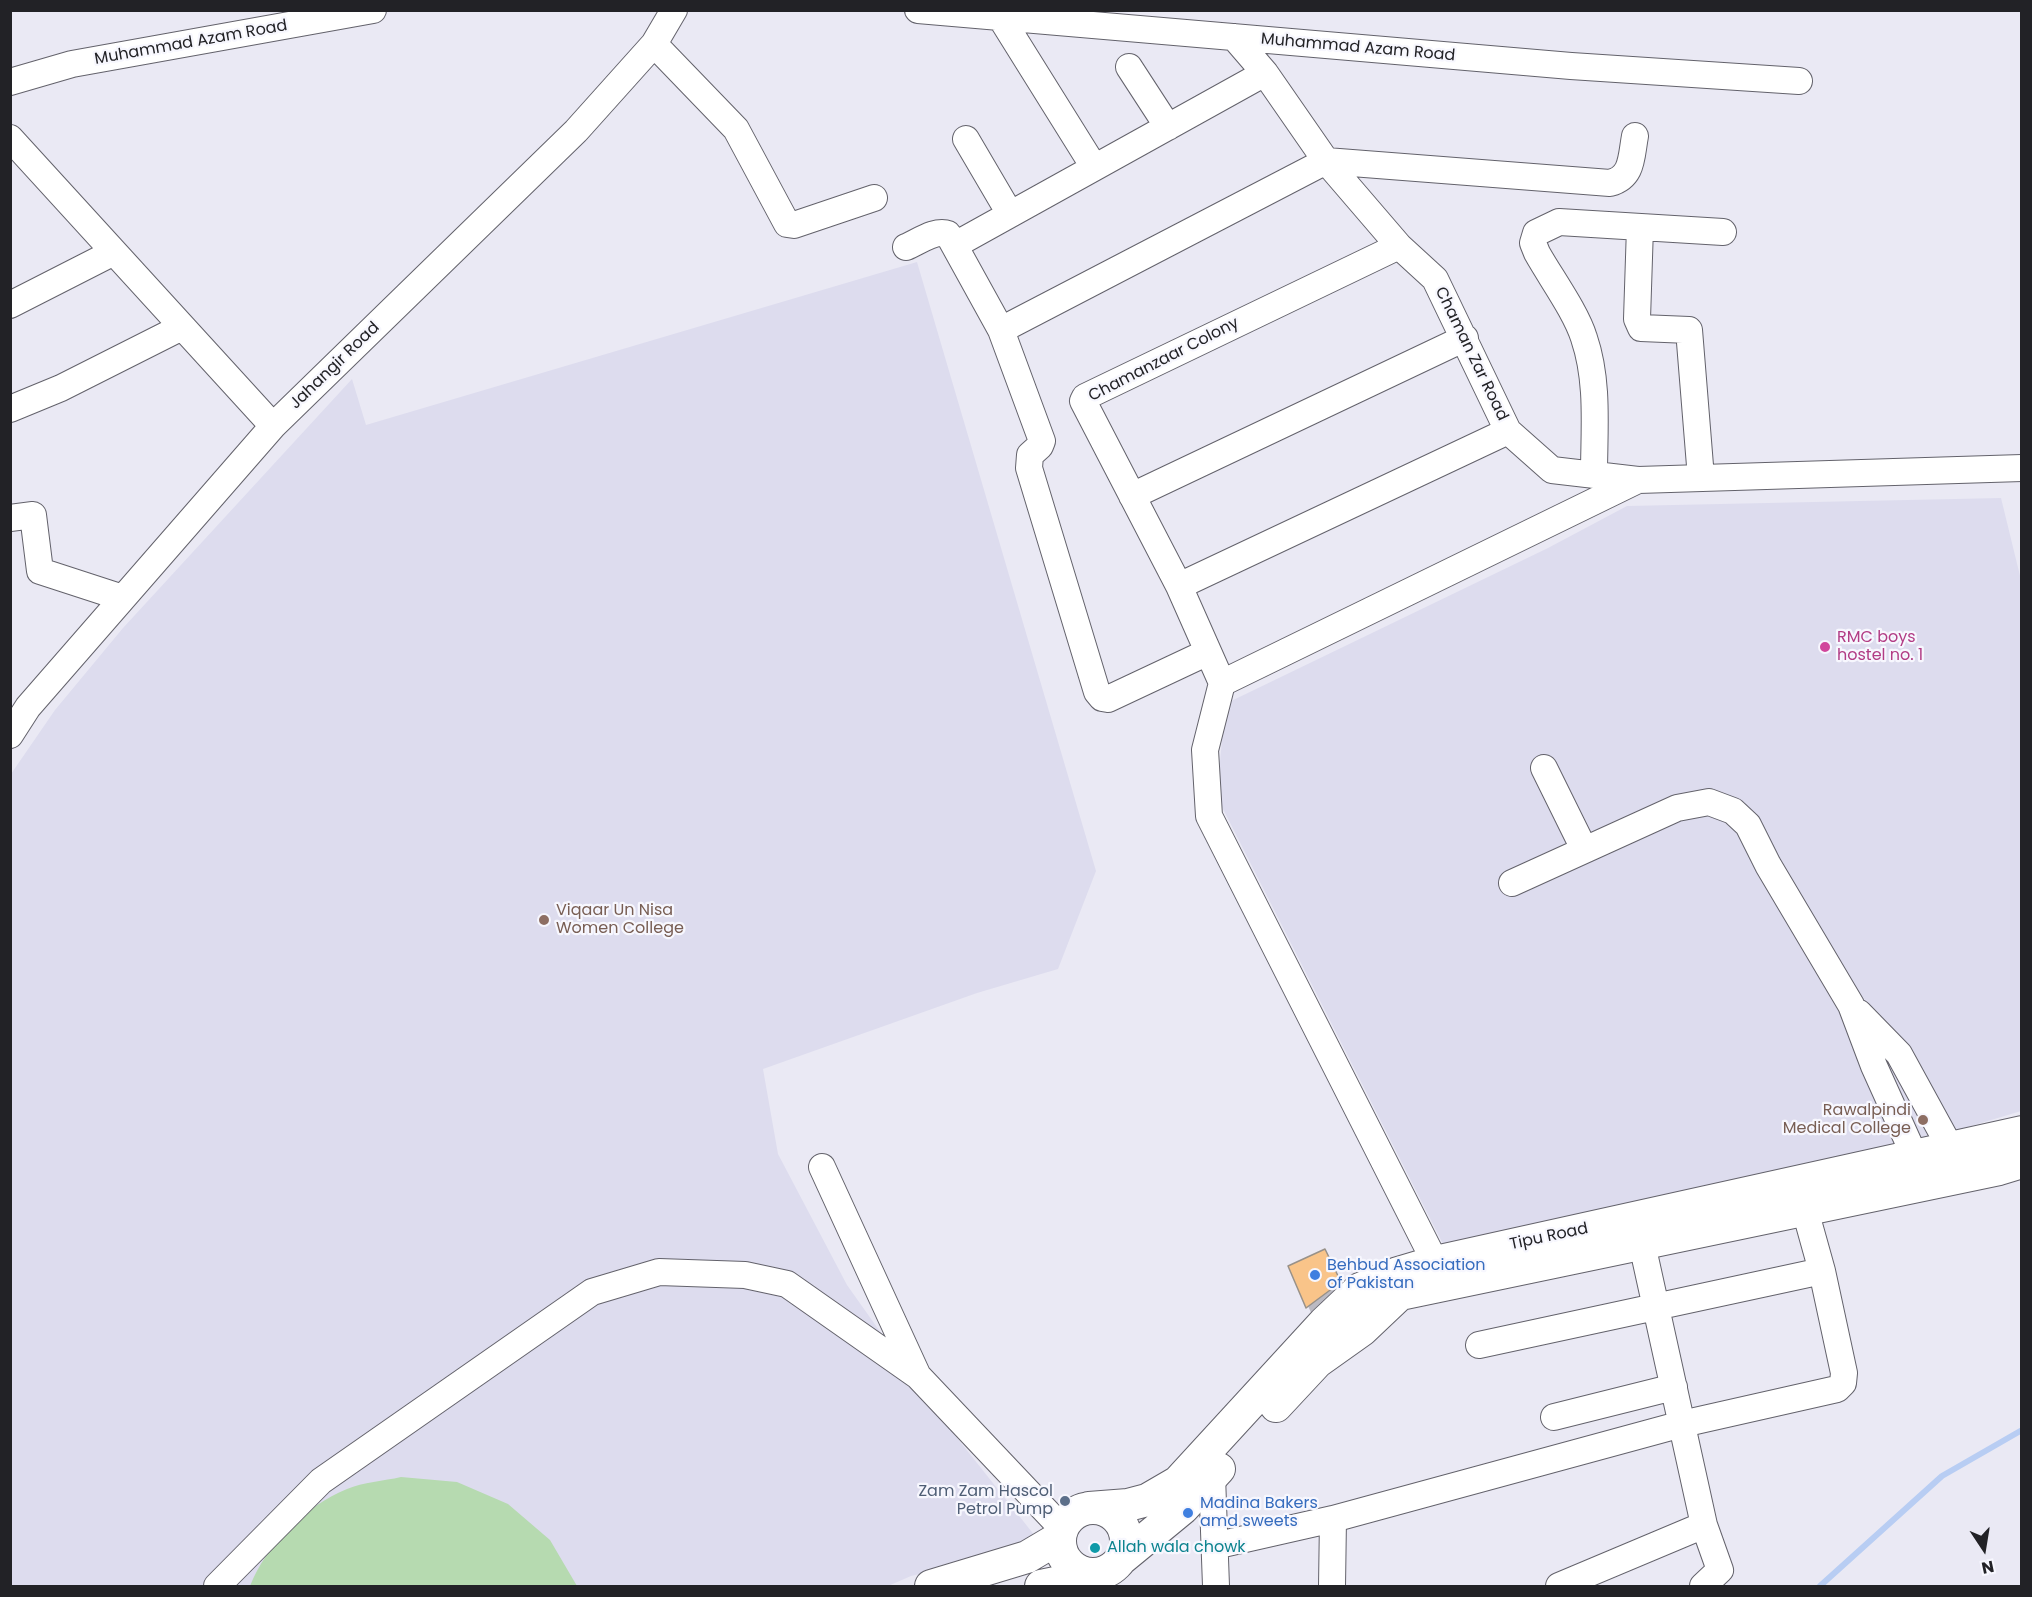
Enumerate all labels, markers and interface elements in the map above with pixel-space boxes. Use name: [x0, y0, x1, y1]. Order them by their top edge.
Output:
street label: Muhammad Azam Road: [93, 17, 289, 69]
street label: Muhammad Azam Road: [1260, 30, 1456, 66]
street label: Chaman Zar Road: [1430, 284, 1512, 424]
street label: Chamanzaar Colony: [1086, 314, 1242, 406]
street label: Jahangir Road: [286, 318, 384, 414]
place label: RMC boys hostel no. 1: [1837, 628, 1923, 666]
marker: RMC boys hostel no. 1: [1818, 640, 1832, 654]
place label: Viqaar Un Nisa Women College: [556, 901, 684, 939]
marker: Viqaar Un Nisa Women College: [537, 913, 551, 927]
place label: Rawalpindi Medical College: [1783, 1101, 1911, 1139]
marker: Rawalpindi Medical College: [1916, 1113, 1930, 1127]
street label: Tipu Road: [1508, 1219, 1590, 1255]
place label: Behbud Association of Pakistan: [1327, 1256, 1486, 1294]
marker: Behbud Association of Pakistan: [1308, 1268, 1322, 1282]
place label: Zam Zam Hascol Petrol Pump: [918, 1482, 1053, 1520]
marker: Zam Zam Hascol Petrol Pump: [1058, 1494, 1072, 1508]
place label: Madina Bakers amd sweets: [1200, 1494, 1318, 1532]
marker: Madina Bakers amd sweets: [1181, 1506, 1195, 1520]
north arrow: [1954, 1519, 2014, 1579]
place label: Allah wala chowk: [1107, 1538, 1245, 1558]
marker: Allah wala chowk: [1088, 1541, 1102, 1555]
text: N: [1980, 1555, 1996, 1580]

